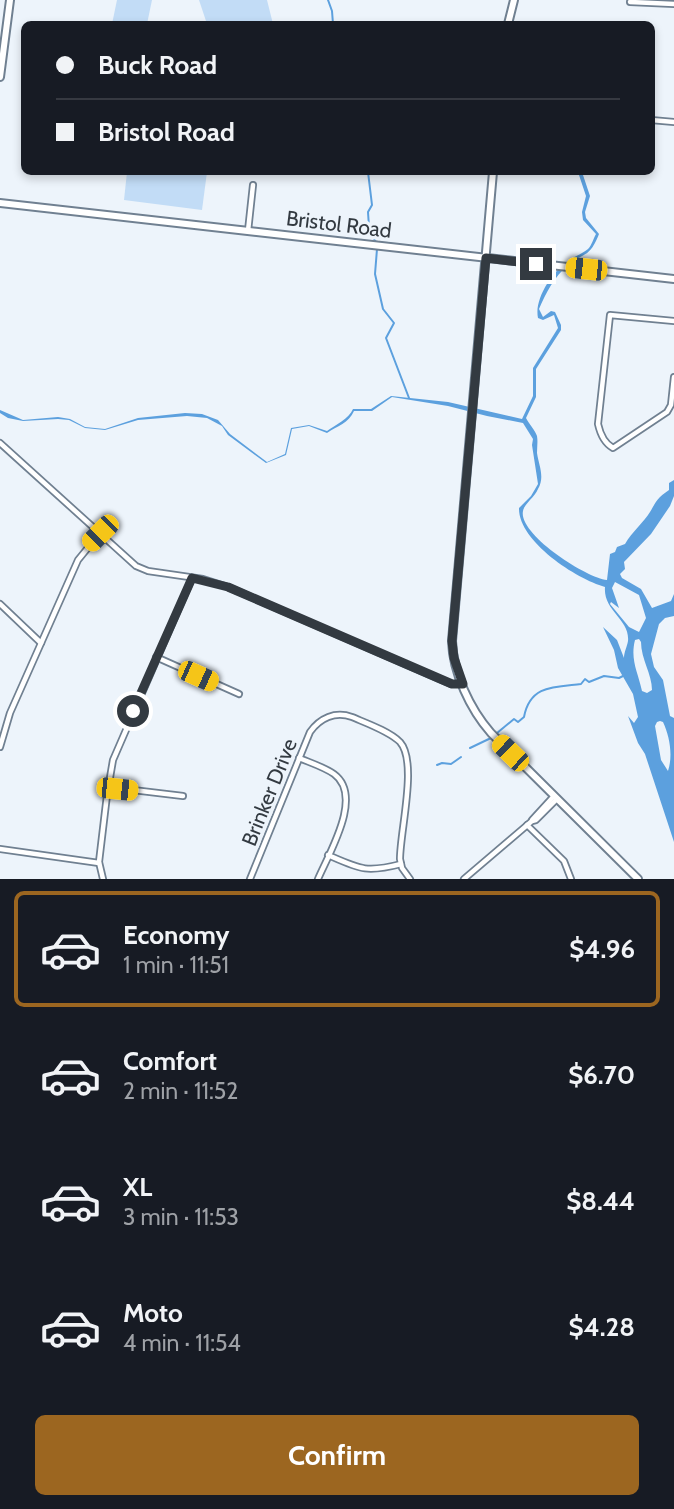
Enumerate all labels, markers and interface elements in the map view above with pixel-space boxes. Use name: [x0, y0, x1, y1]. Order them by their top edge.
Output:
text: Buck Road: [98, 49, 217, 81]
text: Bristol Road: [98, 116, 235, 148]
street label: Bristol Road: [285, 205, 393, 243]
route end: [520, 248, 552, 280]
car: [565, 256, 608, 282]
car: [78, 511, 123, 555]
car: [175, 658, 222, 694]
route start: [117, 695, 149, 727]
car: [488, 731, 533, 775]
street label: Brinker Drive: [236, 735, 302, 849]
car: [96, 776, 139, 802]
icon: car: [39, 918, 102, 981]
text: Economy: [123, 919, 229, 951]
text: $4.96: [569, 933, 635, 965]
text: 1 min · 11:51: [123, 951, 229, 979]
icon: car: [39, 1044, 102, 1107]
text: Comfort: [123, 1045, 217, 1077]
text: $6.70: [568, 1059, 635, 1091]
text: 2 min · 11:52: [123, 1077, 238, 1105]
icon: car: [39, 1170, 102, 1233]
text: XL: [123, 1171, 152, 1203]
text: $8.44: [566, 1185, 635, 1217]
text: 3 min · 11:53: [123, 1203, 239, 1231]
icon: car: [39, 1296, 102, 1359]
text: Moto: [123, 1297, 183, 1329]
text: $4.28: [569, 1311, 635, 1343]
text: 4 min · 11:54: [123, 1329, 241, 1357]
button: Confirm: [35, 1415, 639, 1495]

